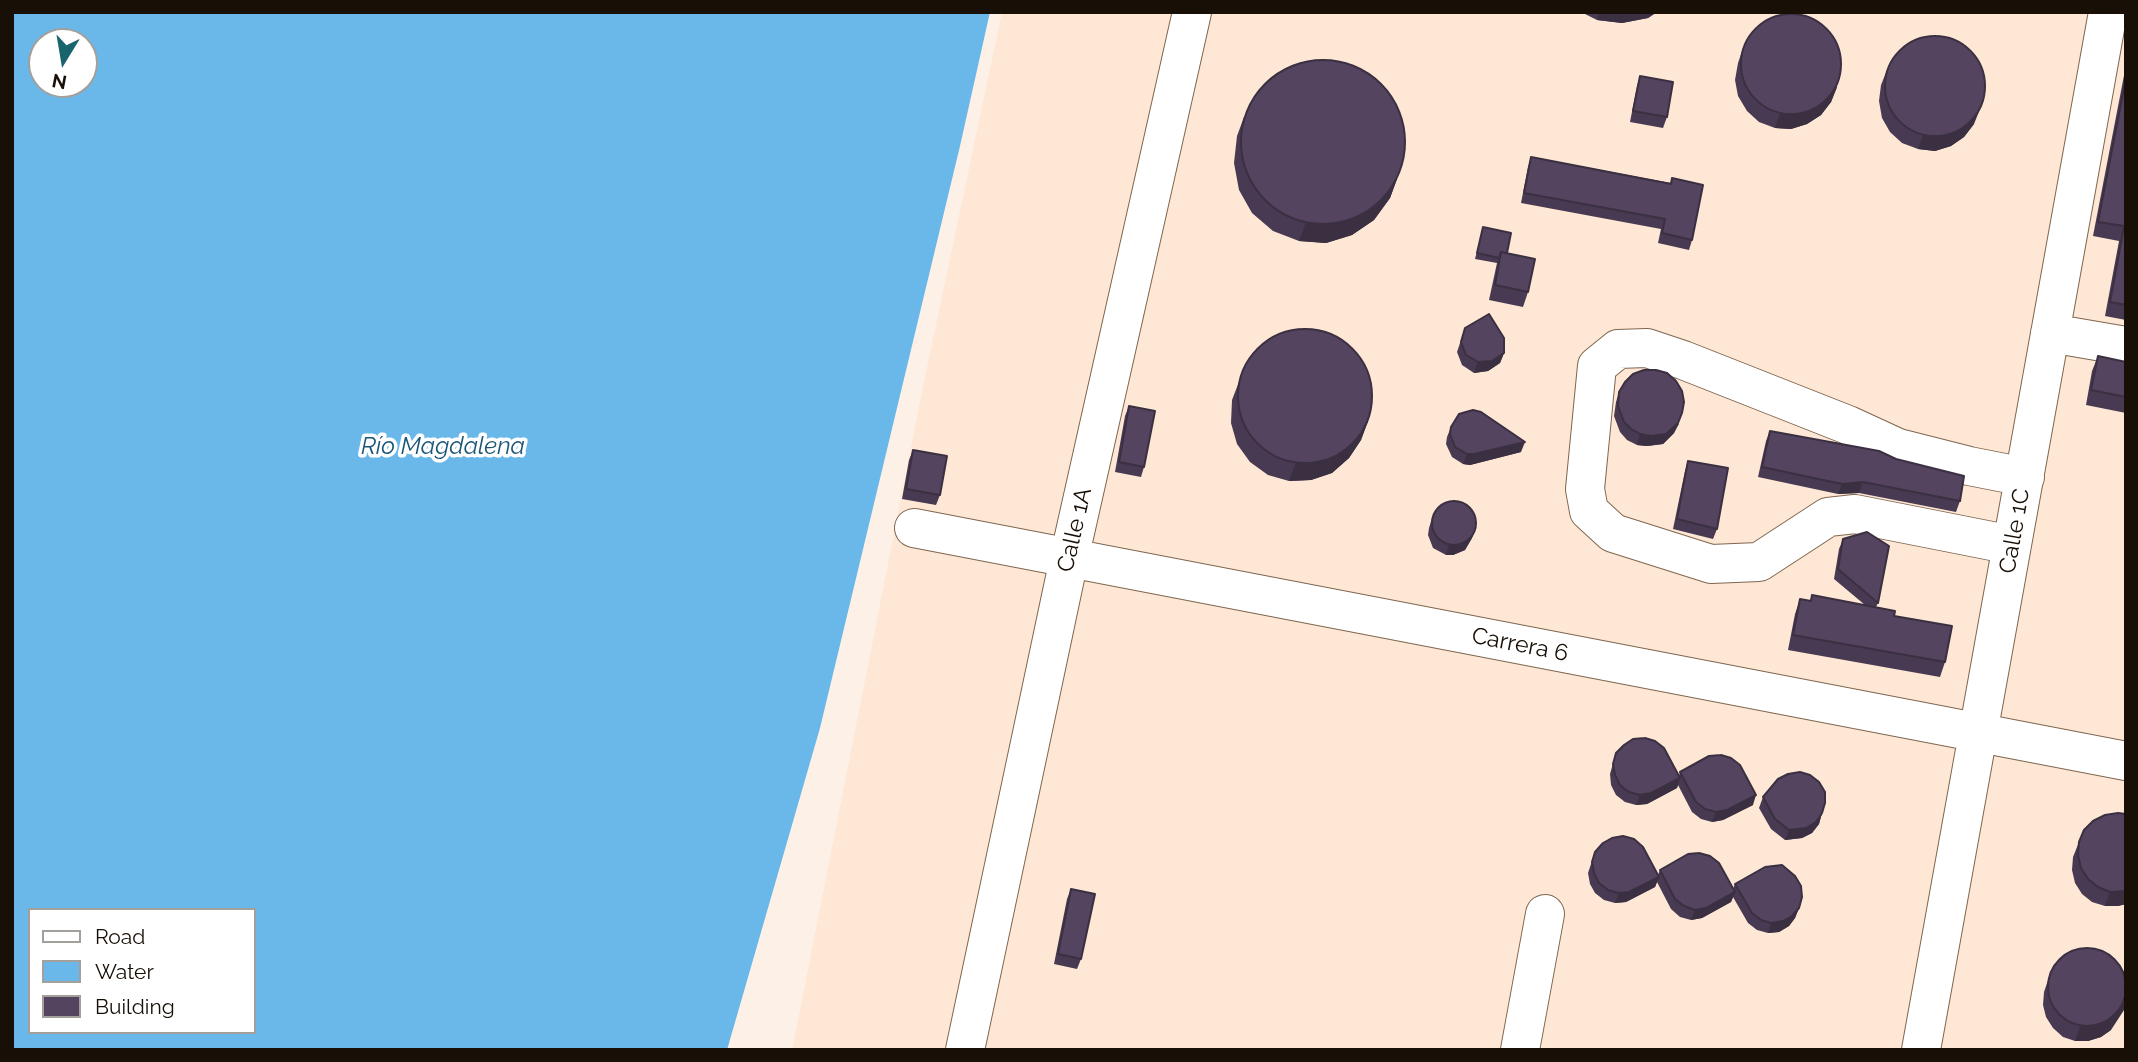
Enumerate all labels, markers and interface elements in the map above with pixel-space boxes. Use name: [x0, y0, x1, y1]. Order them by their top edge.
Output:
north arrow: [28, 28, 98, 98]
text: N: [50, 69, 69, 94]
water label: Río Magdalena: [361, 433, 525, 461]
street label: Calle 1A: [1052, 485, 1098, 575]
street label: Calle 1C: [1994, 486, 2036, 576]
street label: Carrera 6: [1469, 622, 1571, 668]
legend: [28, 908, 256, 1034]
text: Road: [95, 924, 145, 949]
text: Water: [95, 959, 154, 984]
text: Building: [95, 994, 175, 1019]

